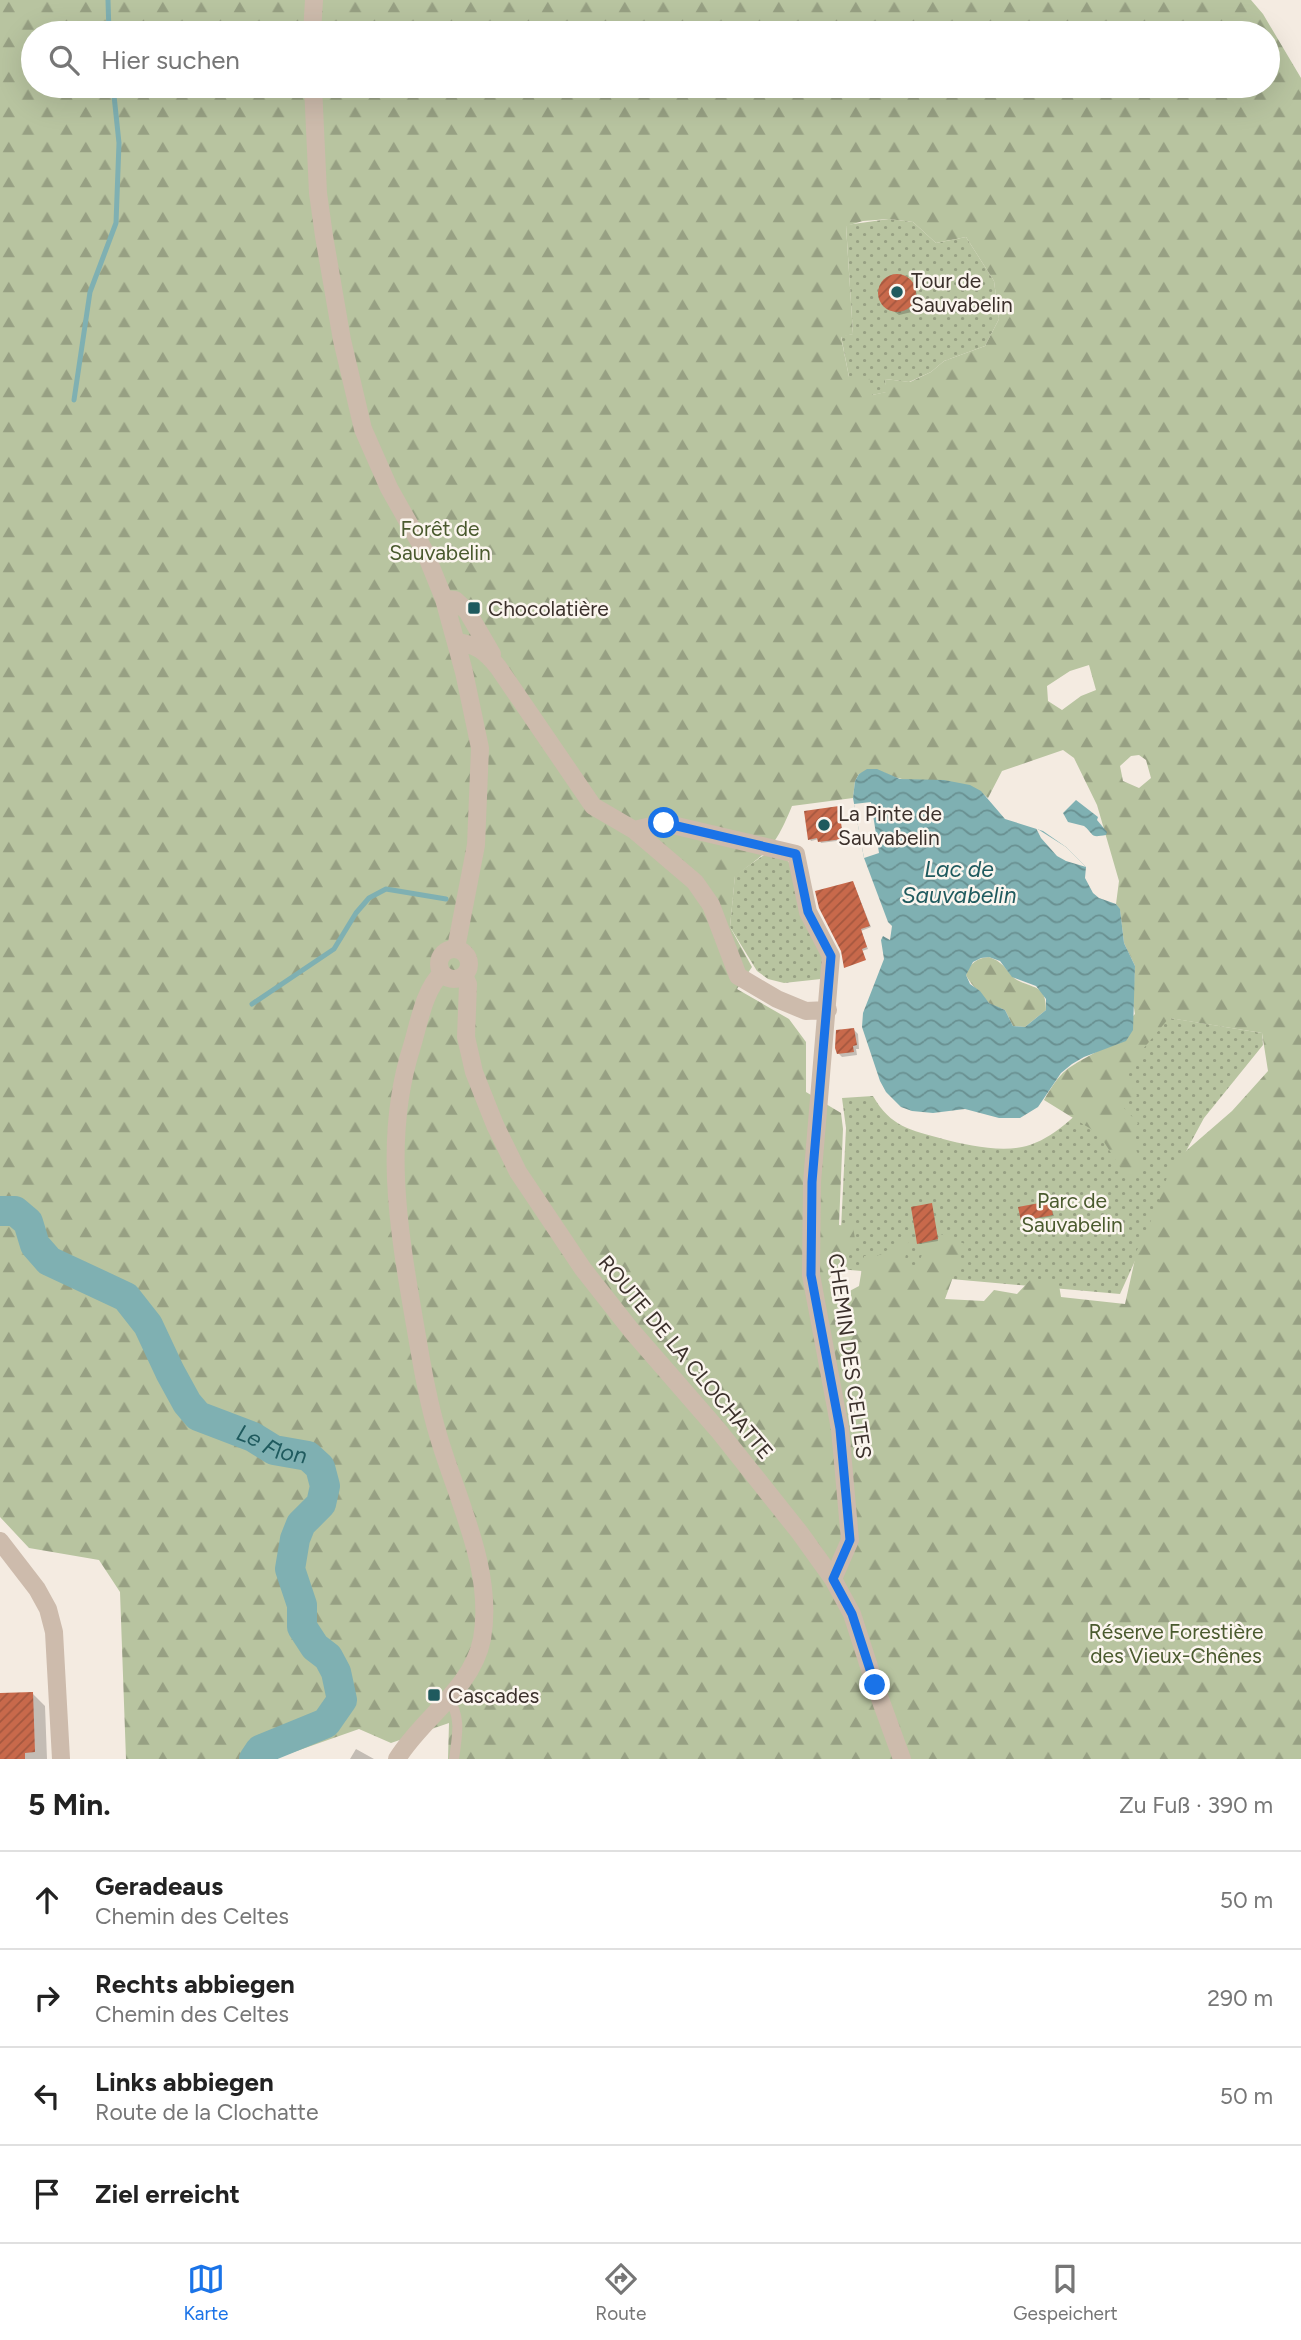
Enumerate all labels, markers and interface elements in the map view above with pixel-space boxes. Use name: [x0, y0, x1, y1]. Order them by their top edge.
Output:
search box: [21, 21, 1280, 98]
icon: search: [45, 41, 83, 79]
text: Hier suchen: [101, 44, 240, 76]
place label: Tour de Sauvabelin: [911, 268, 1013, 317]
marker: Tour de Sauvabelin: [889, 284, 905, 300]
park label: Forêt de Sauvabelin: [389, 516, 491, 565]
place label: Chocolatière: [488, 596, 609, 621]
marker: Chocolatière: [466, 600, 482, 616]
place label: La Pinte de Sauvabelin: [838, 801, 942, 850]
route start: [648, 807, 679, 838]
marker: La Pinte de Sauvabelin: [816, 817, 832, 833]
water label: Lac de Sauvabelin: [901, 855, 1017, 909]
park label: Parc de Sauvabelin: [1021, 1188, 1123, 1237]
street label: ROUTE DE LA CLOCHATTE: [593, 1250, 779, 1464]
street label: CHEMIN DES CELTES: [823, 1252, 877, 1460]
water label: Le Flon: [233, 1418, 309, 1470]
park label: Réserve Forestière des Vieux-Chênes: [1089, 1619, 1263, 1668]
route end: [859, 1669, 890, 1700]
place label: Cascades: [448, 1683, 539, 1708]
marker: Cascades: [426, 1687, 442, 1703]
text: 5 Min.: [28, 1786, 111, 1823]
text: Zu Fuß · 390 m: [1119, 1791, 1273, 1819]
text: Geradeaus: [95, 1870, 223, 1902]
icon: ahead: [28, 1881, 66, 1919]
text: 50 m: [1220, 1886, 1273, 1914]
text: Chemin des Celtes: [95, 1902, 289, 1930]
text: Rechts abbiegen: [95, 1968, 295, 2000]
icon: right: [28, 1979, 66, 2017]
text: 290 m: [1207, 1984, 1273, 2012]
text: Chemin des Celtes: [95, 2000, 289, 2028]
text: Links abbiegen: [95, 2066, 274, 2098]
icon: left: [28, 2077, 66, 2115]
text: 50 m: [1220, 2082, 1273, 2110]
text: Route de la Clochatte: [95, 2098, 319, 2126]
icon: arrive: [28, 2175, 66, 2213]
text: Ziel erreicht: [95, 2178, 240, 2210]
tab: Karte: [183, 2260, 228, 2325]
tab: Route: [595, 2260, 646, 2325]
tab: Gespeichert: [1013, 2260, 1118, 2325]

